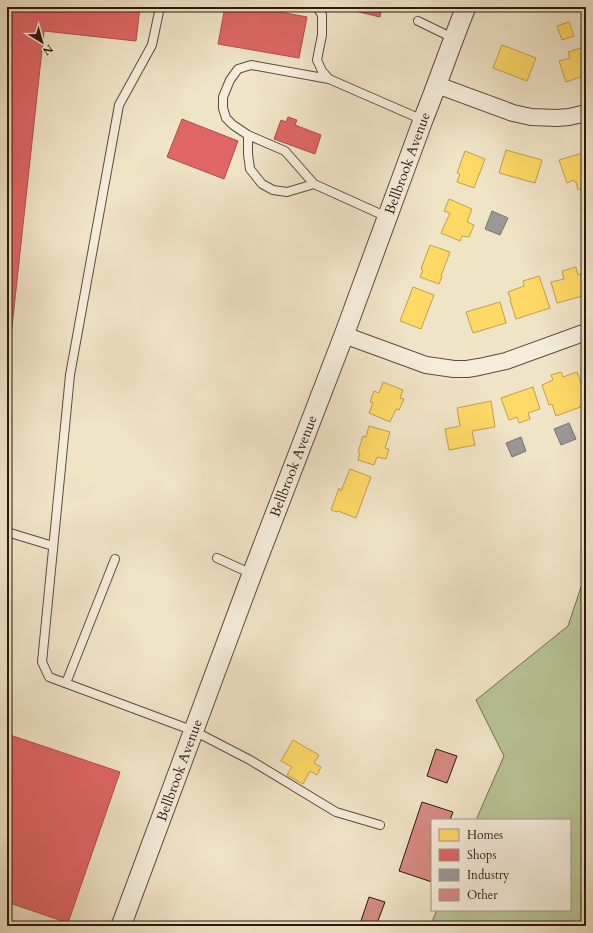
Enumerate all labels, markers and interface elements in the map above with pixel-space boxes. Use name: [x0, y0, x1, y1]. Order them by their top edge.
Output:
north arrow: [22, 22, 62, 62]
text: N: [39, 41, 56, 59]
street label: Bellbrook Avenue: [380, 109, 435, 217]
street label: Bellbrook Avenue: [265, 413, 322, 520]
street label: Bellbrook Avenue: [152, 716, 207, 824]
legend: [431, 819, 571, 911]
text: Homes: [467, 827, 503, 843]
text: Shops: [467, 847, 496, 863]
text: Industry: [467, 867, 510, 883]
text: Other: [467, 887, 498, 903]

